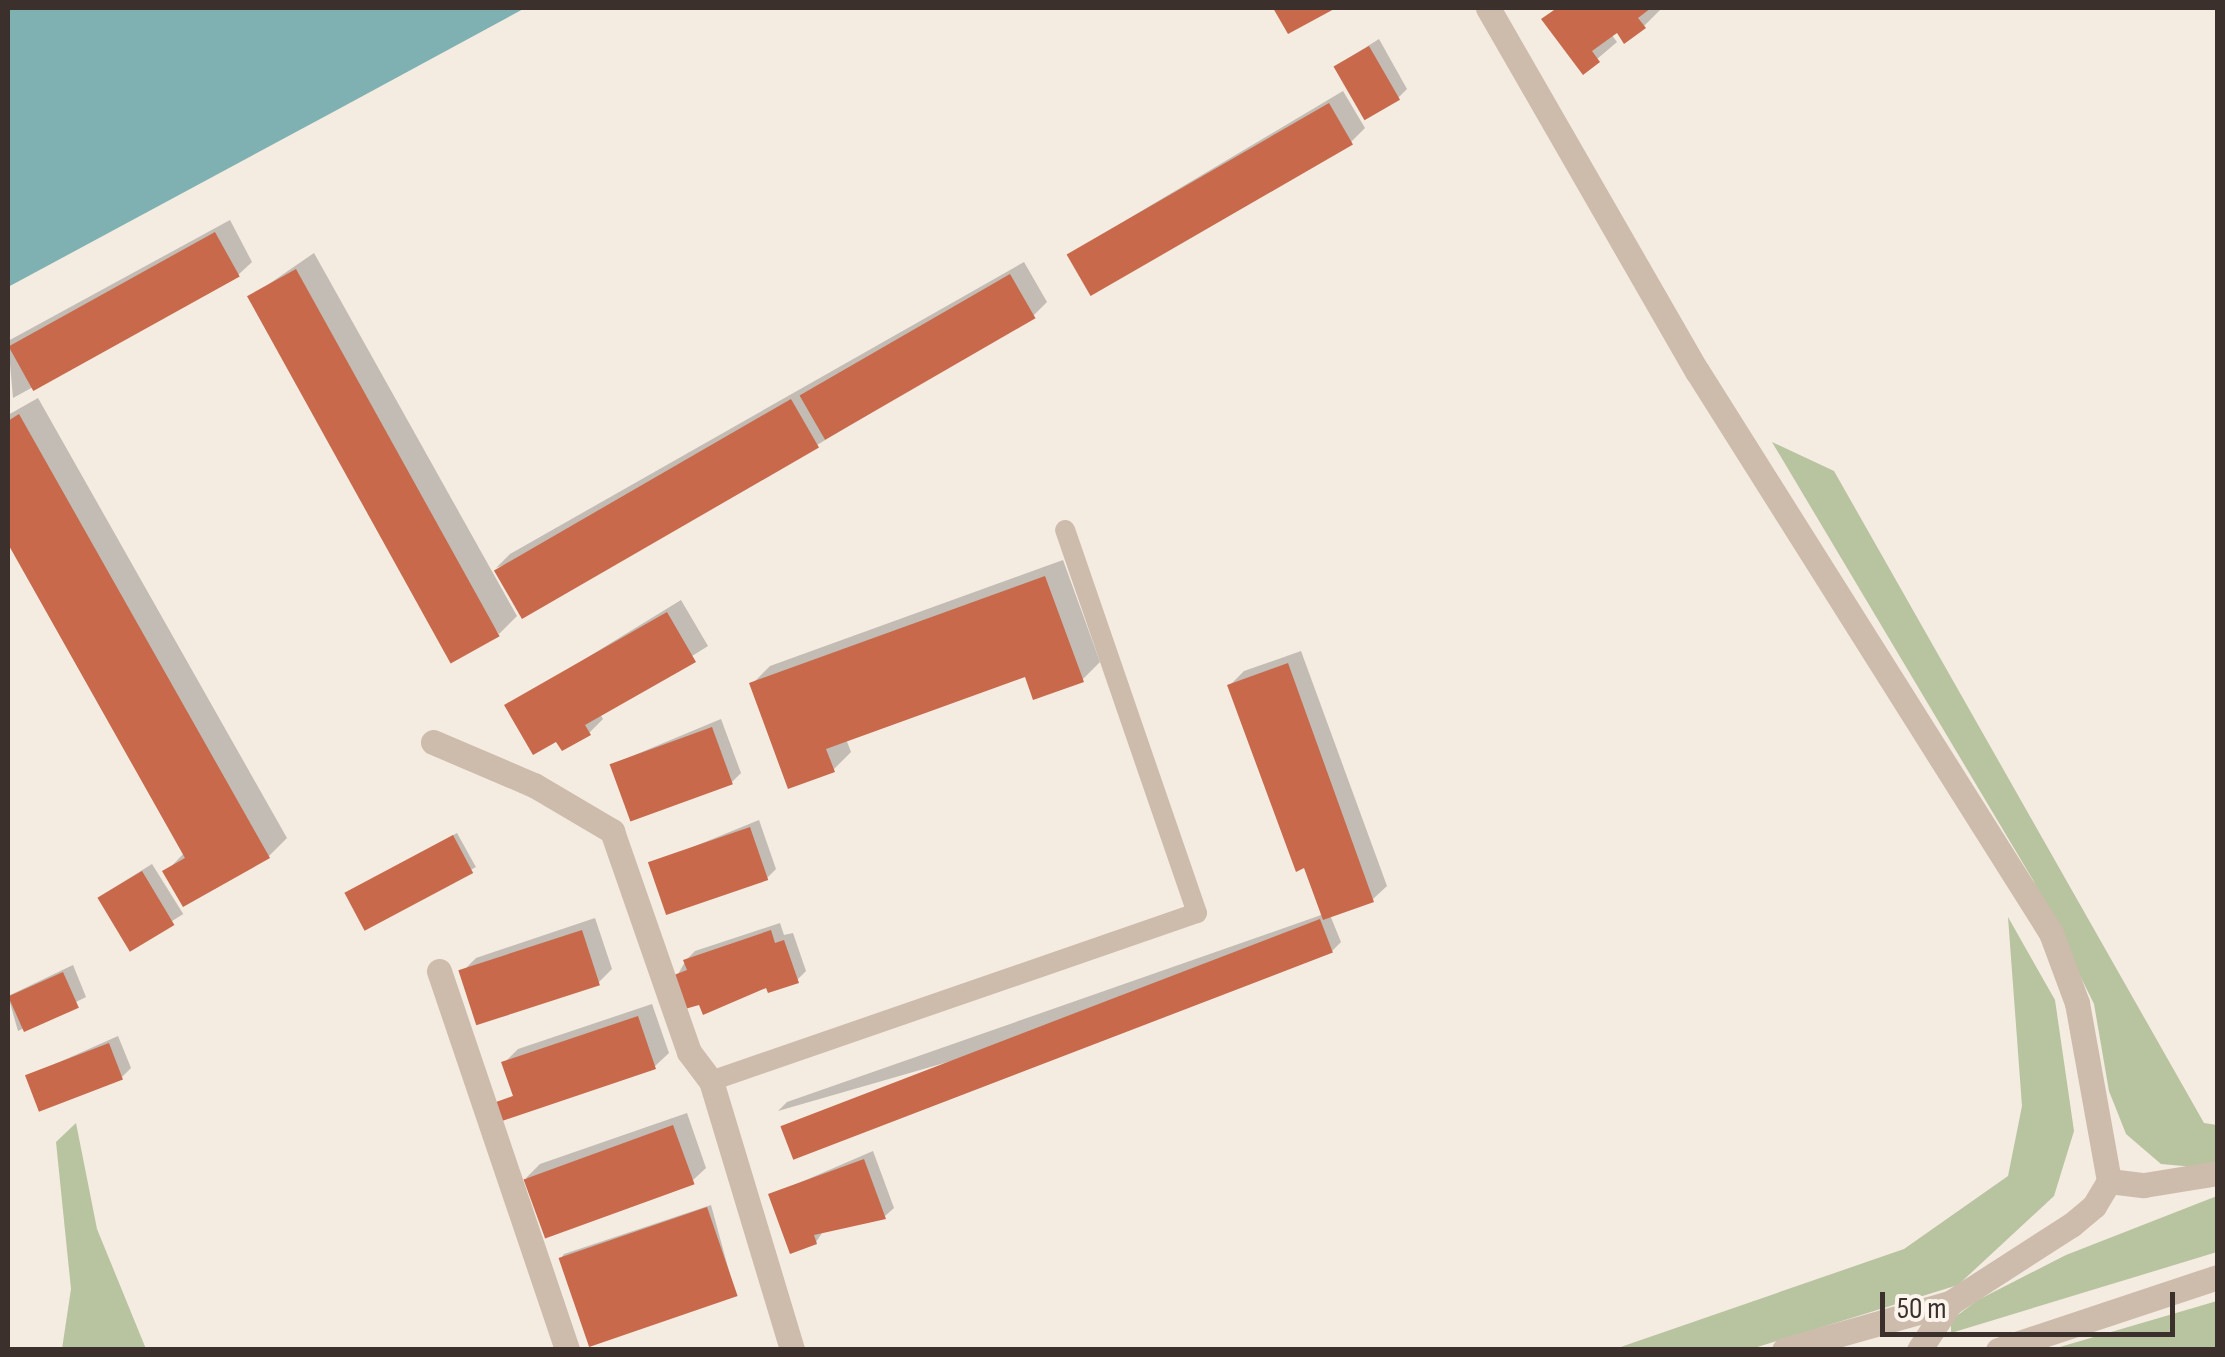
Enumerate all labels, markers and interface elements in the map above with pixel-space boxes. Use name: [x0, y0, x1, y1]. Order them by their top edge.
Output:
scale bar: [1885, 1272, 2180, 1334]
text: 50 m: [1897, 1291, 1946, 1327]

